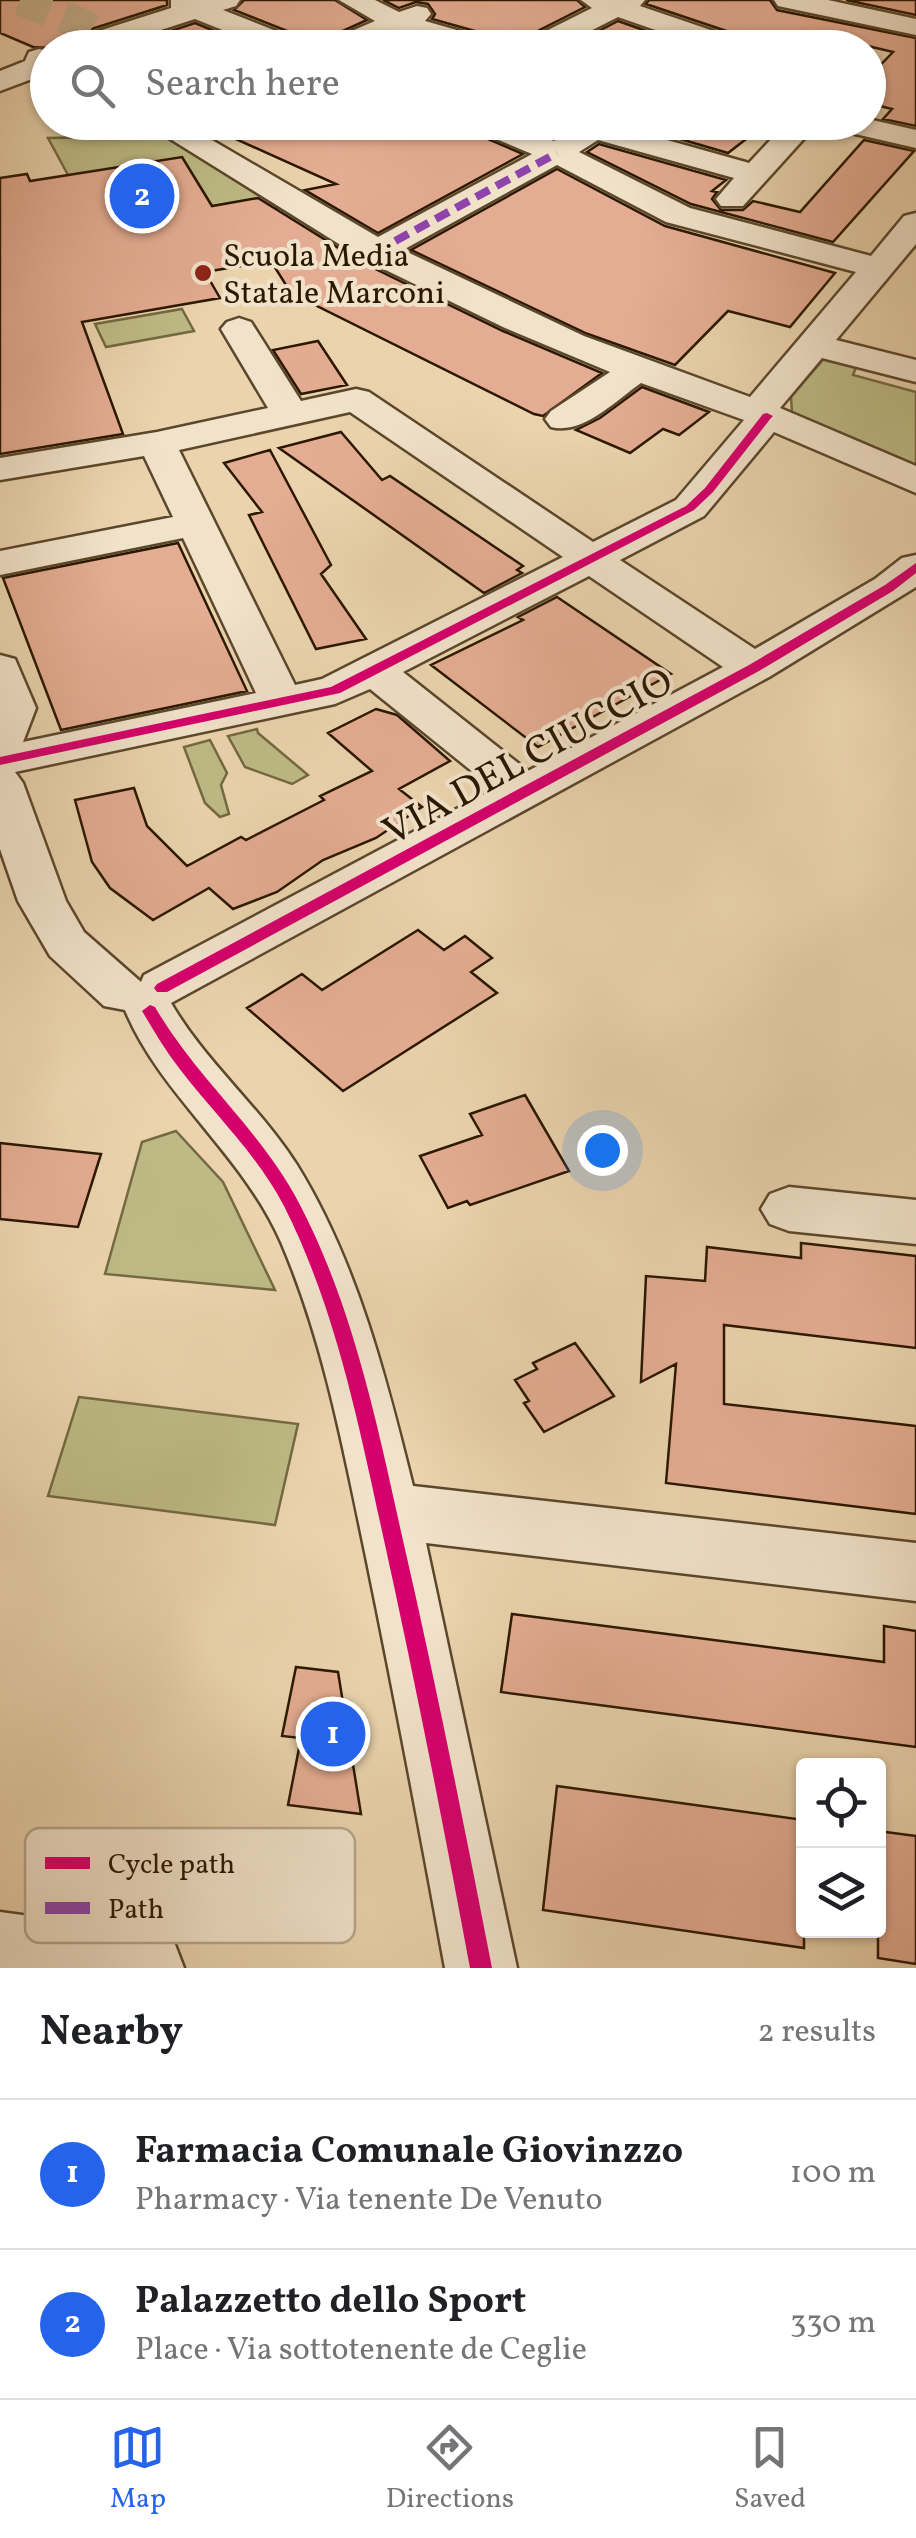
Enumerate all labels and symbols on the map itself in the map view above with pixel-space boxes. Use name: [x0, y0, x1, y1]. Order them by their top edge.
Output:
pin: 2: [110, 158, 174, 234]
place label: Scuola Media Statale Marconi: [223, 236, 445, 317]
marker: Scuola Media Statale Marconi: [192, 262, 214, 284]
street label: VIA DEL CIUCCIO: [374, 656, 684, 861]
your location: [577, 1125, 628, 1176]
pin: 1: [300, 1696, 366, 1772]
legend: [25, 1828, 355, 1943]
text: Cycle path: [108, 1846, 235, 1885]
text: Path: [108, 1891, 164, 1930]

